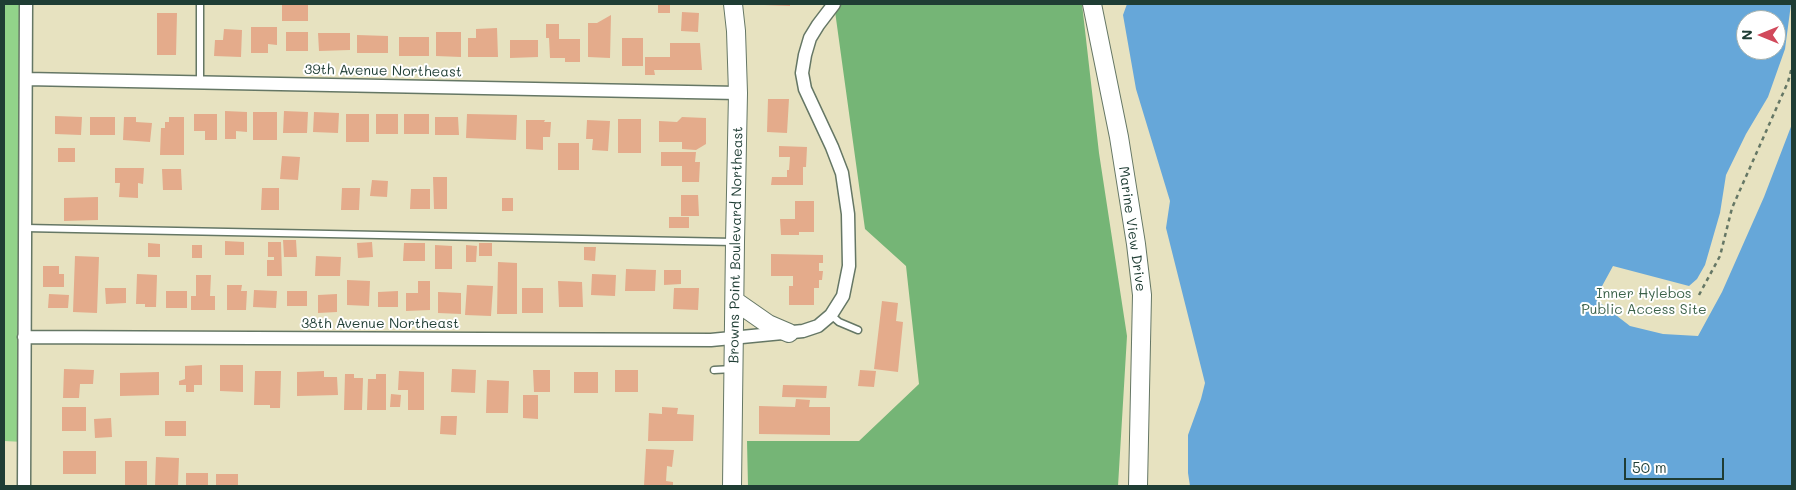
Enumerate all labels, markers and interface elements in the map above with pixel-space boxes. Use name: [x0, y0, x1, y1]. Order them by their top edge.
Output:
north arrow: [1736, 10, 1786, 60]
text: N: [1737, 30, 1756, 40]
street label: 39th Avenue Northeast: [304, 61, 462, 81]
street label: Browns Point Boulevard Northeast: [726, 126, 746, 364]
street label: Marine View Drive: [1115, 165, 1149, 293]
park label: Inner Hylebos Public Access Site: [1581, 286, 1707, 318]
street label: 38th Avenue Northeast: [301, 316, 459, 332]
scale bar: [1626, 448, 1726, 480]
text: 50 m: [1632, 457, 1667, 477]

